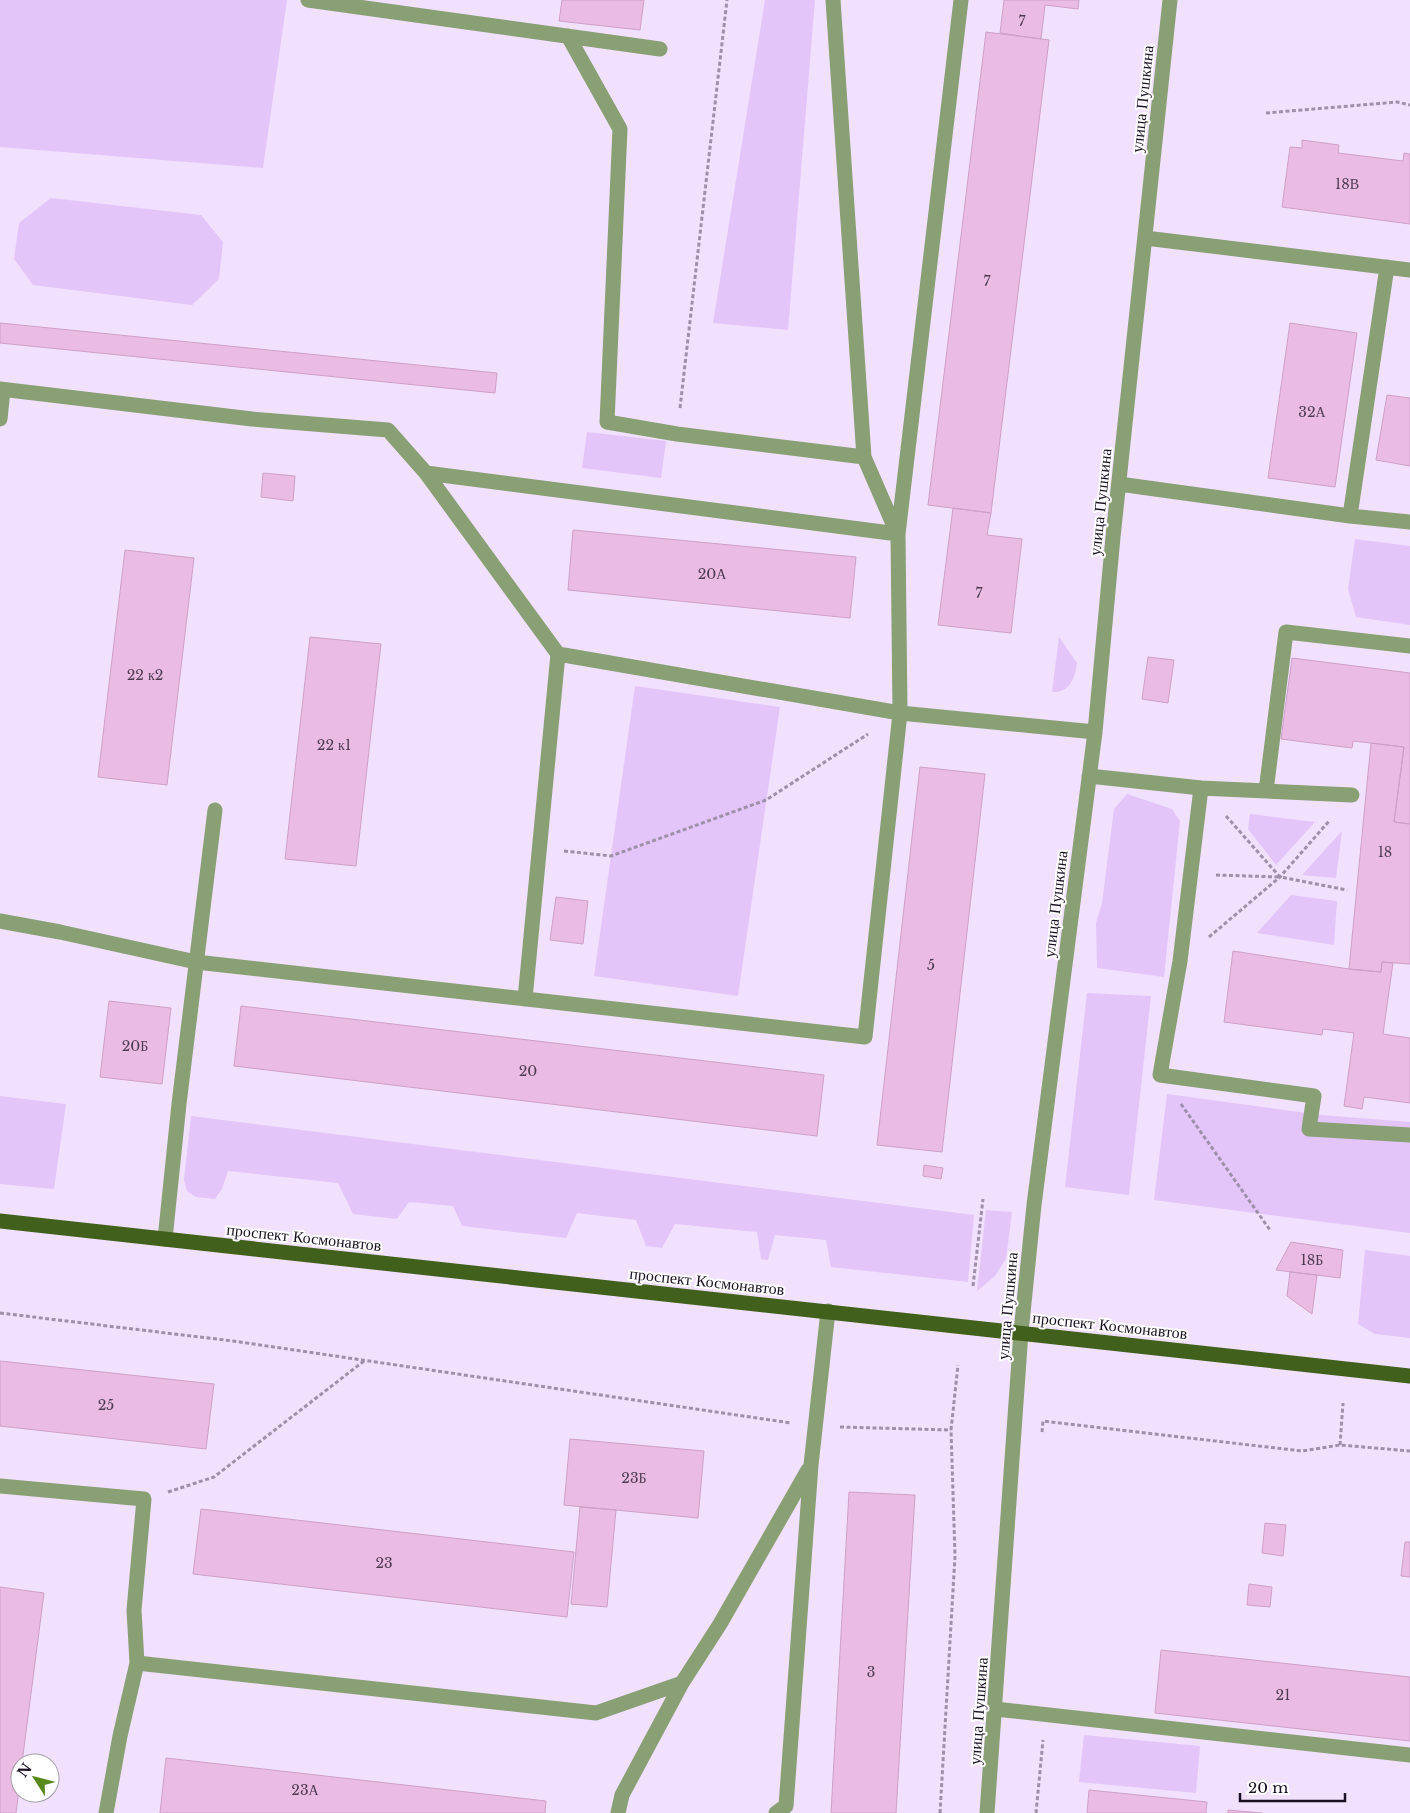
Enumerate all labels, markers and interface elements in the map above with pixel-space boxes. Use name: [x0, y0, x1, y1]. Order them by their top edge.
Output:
house number: 7: [1018, 12, 1026, 30]
street label: улица Пушкина: [1126, 44, 1158, 154]
house number: 18В: [1335, 175, 1359, 193]
house number: 7: [983, 272, 991, 290]
house number: 32А: [1298, 403, 1327, 421]
street label: улица Пушкина: [1084, 447, 1116, 557]
house number: 20А: [698, 565, 727, 583]
house number: 7: [975, 584, 983, 602]
house number: 22 к2: [127, 666, 163, 684]
house number: 22 к1: [317, 736, 351, 754]
house number: 18: [1378, 843, 1392, 861]
street label: улица Пушкина: [1038, 849, 1072, 959]
house number: 5: [927, 956, 935, 974]
house number: 20Б: [122, 1037, 148, 1055]
house number: 20: [519, 1062, 537, 1080]
street label: проспект Космонавтов: [226, 1219, 383, 1255]
street label: улица Пушкина: [992, 1251, 1022, 1361]
house number: 18Б: [1301, 1251, 1323, 1269]
street label: проспект Космонавтов: [629, 1263, 786, 1299]
street label: проспект Космонавтов: [1032, 1307, 1189, 1343]
house number: 25: [98, 1396, 114, 1414]
house number: 23Б: [621, 1469, 647, 1487]
house number: 23: [375, 1554, 393, 1572]
street label: улица Пушкина: [964, 1656, 992, 1766]
house number: 3: [867, 1663, 875, 1681]
house number: 21: [1276, 1686, 1290, 1704]
north arrow: [10, 1753, 60, 1803]
text: N: [13, 1760, 36, 1781]
scale bar: [1240, 1770, 1345, 1802]
text: 20 m: [1248, 1778, 1288, 1797]
house number: 23А: [291, 1781, 320, 1799]

